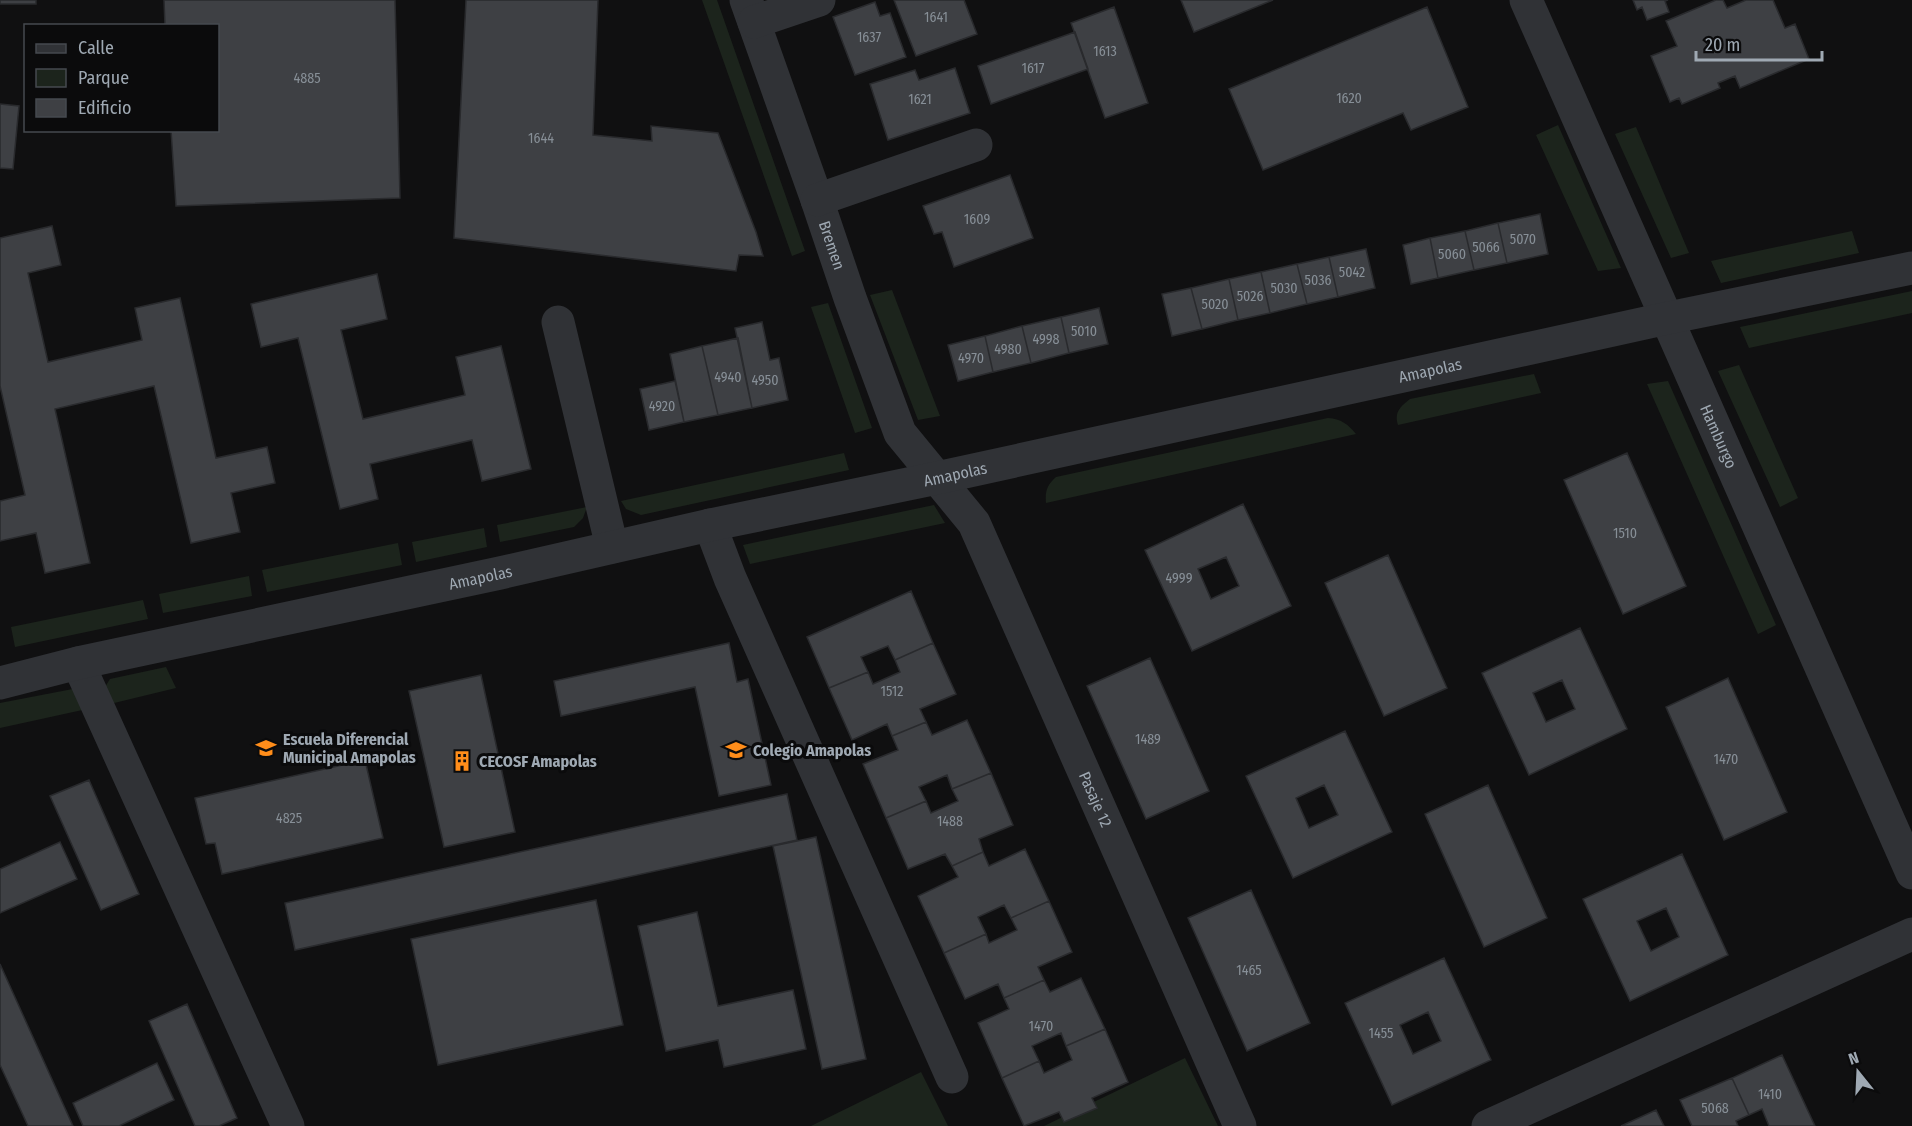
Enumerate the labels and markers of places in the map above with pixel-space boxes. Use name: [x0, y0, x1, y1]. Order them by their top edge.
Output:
place label: Escuela Diferencial Municipal Amapolas: [283, 730, 416, 767]
school or university icon: Escuela Diferencial Municipal Amapolas: [254, 736, 278, 760]
school or university icon: Colegio Amapolas: [724, 738, 748, 762]
place label: Colegio Amapolas: [753, 741, 871, 760]
building icon: CECOSF Amapolas: [450, 749, 474, 773]
place label: CECOSF Amapolas: [479, 752, 597, 771]

